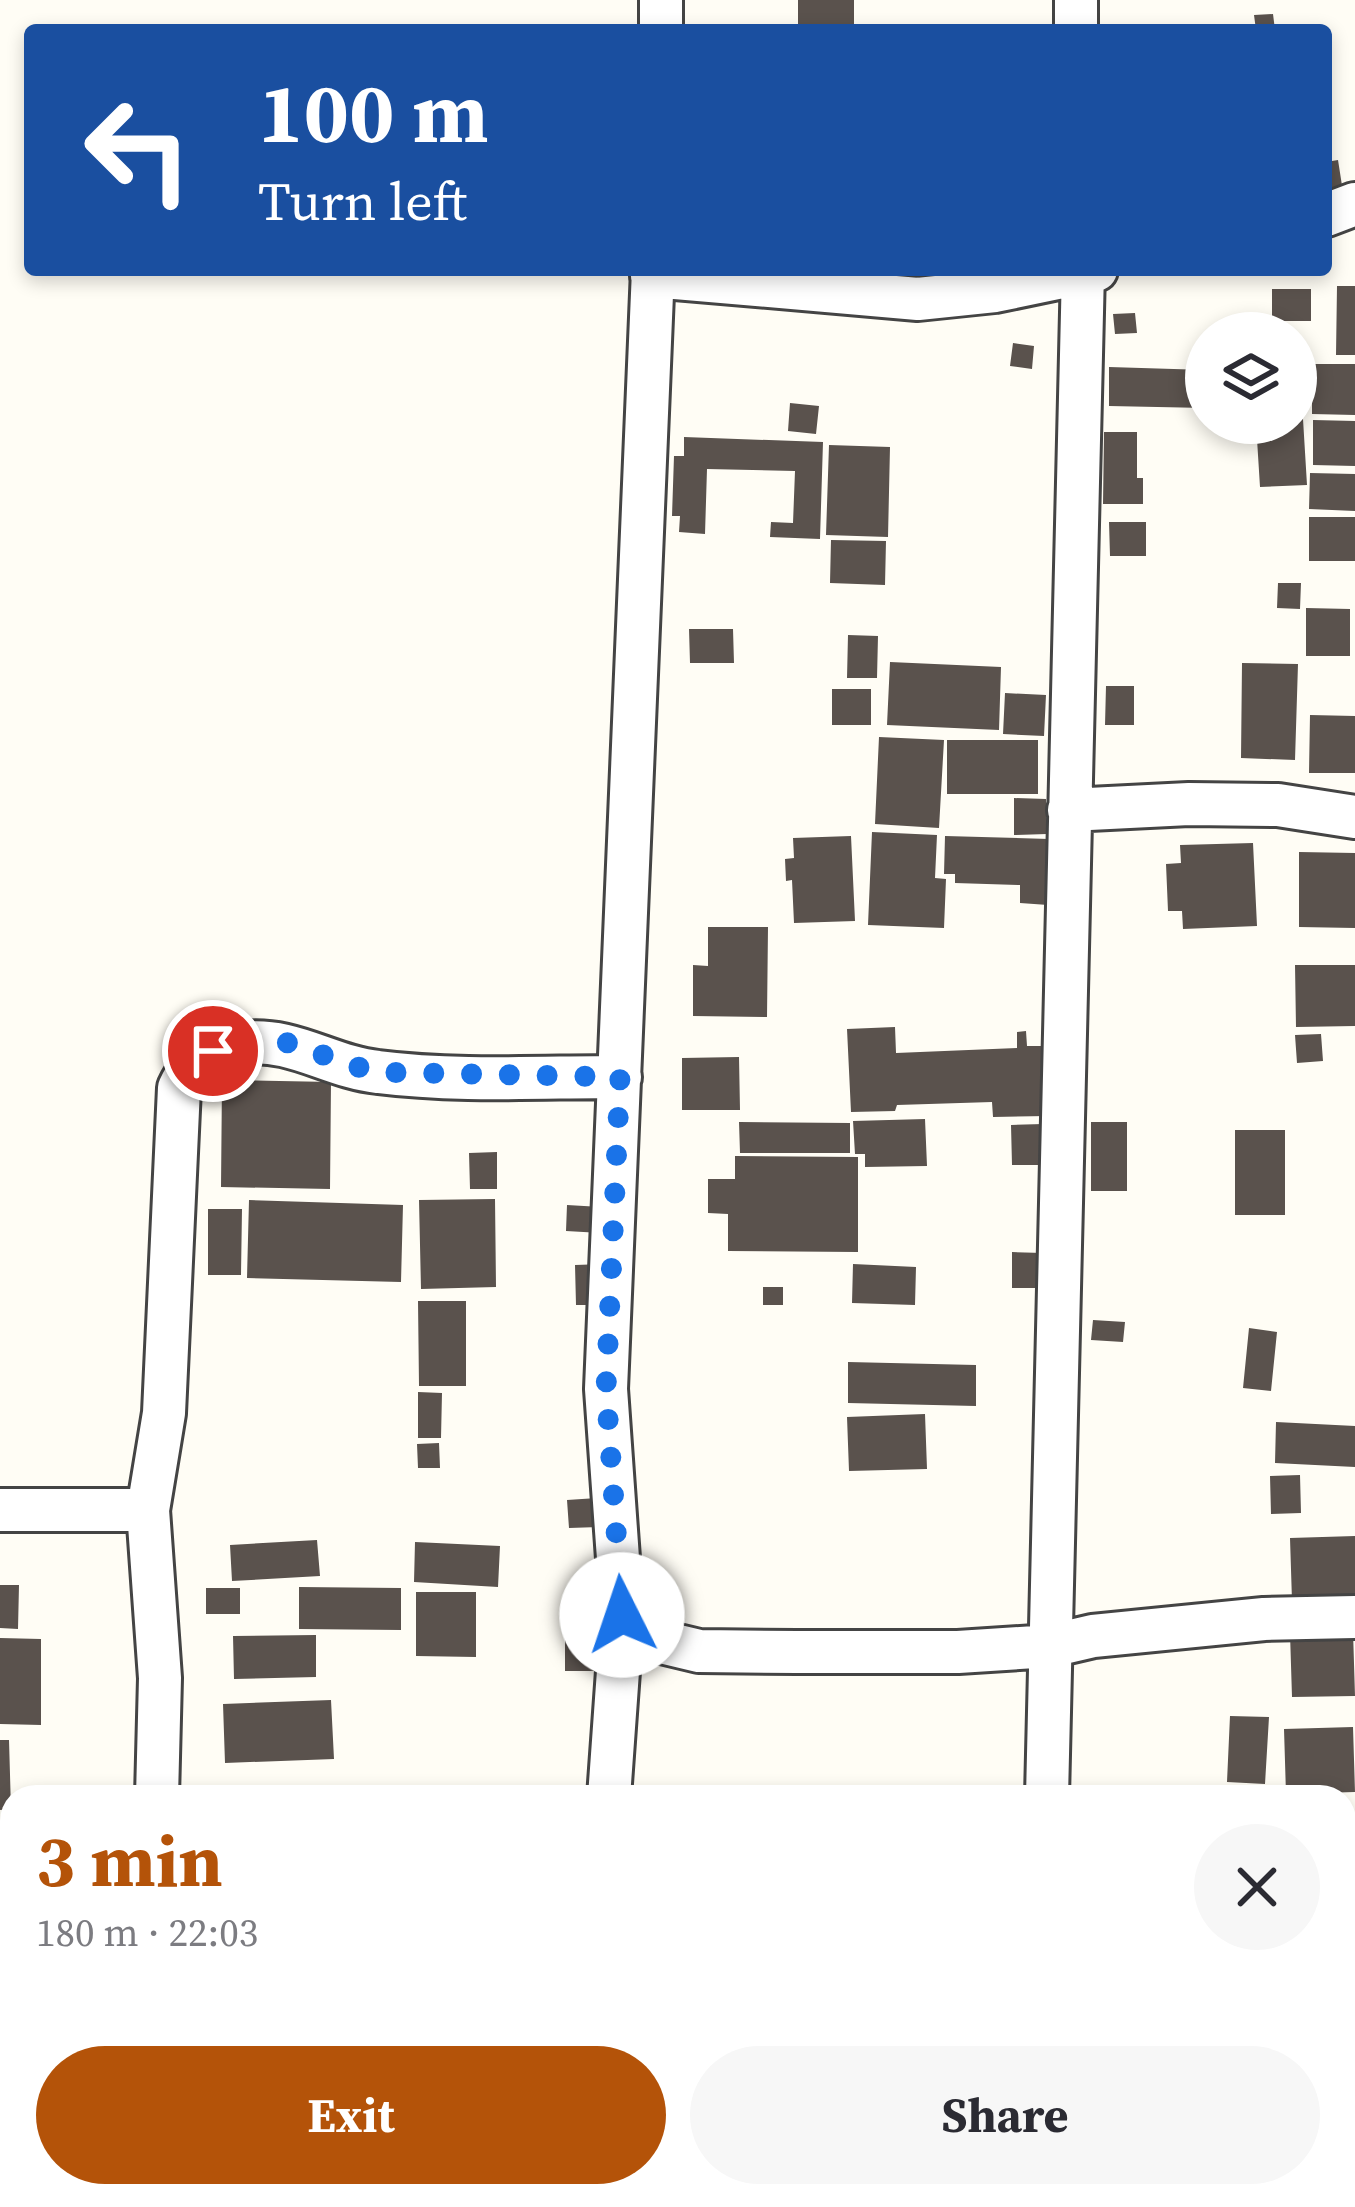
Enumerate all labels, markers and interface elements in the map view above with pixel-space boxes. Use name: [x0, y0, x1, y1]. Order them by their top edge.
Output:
text: 100 m: [258, 55, 489, 170]
icon: left: [60, 72, 216, 228]
text: Turn left: [258, 164, 467, 238]
map controls: [1185, 312, 1317, 444]
button: layers: [1185, 312, 1317, 444]
pin: [162, 1000, 264, 1102]
icon: arrive: [180, 1018, 246, 1084]
position arrow: [559, 1552, 685, 1678]
text: 3 min: [36, 1811, 223, 1910]
button: close: [1194, 1824, 1320, 1950]
text: 180 m · 22:03: [36, 1906, 258, 1959]
button: Exit: [36, 2046, 666, 2184]
button: Share: [690, 2046, 1320, 2184]

